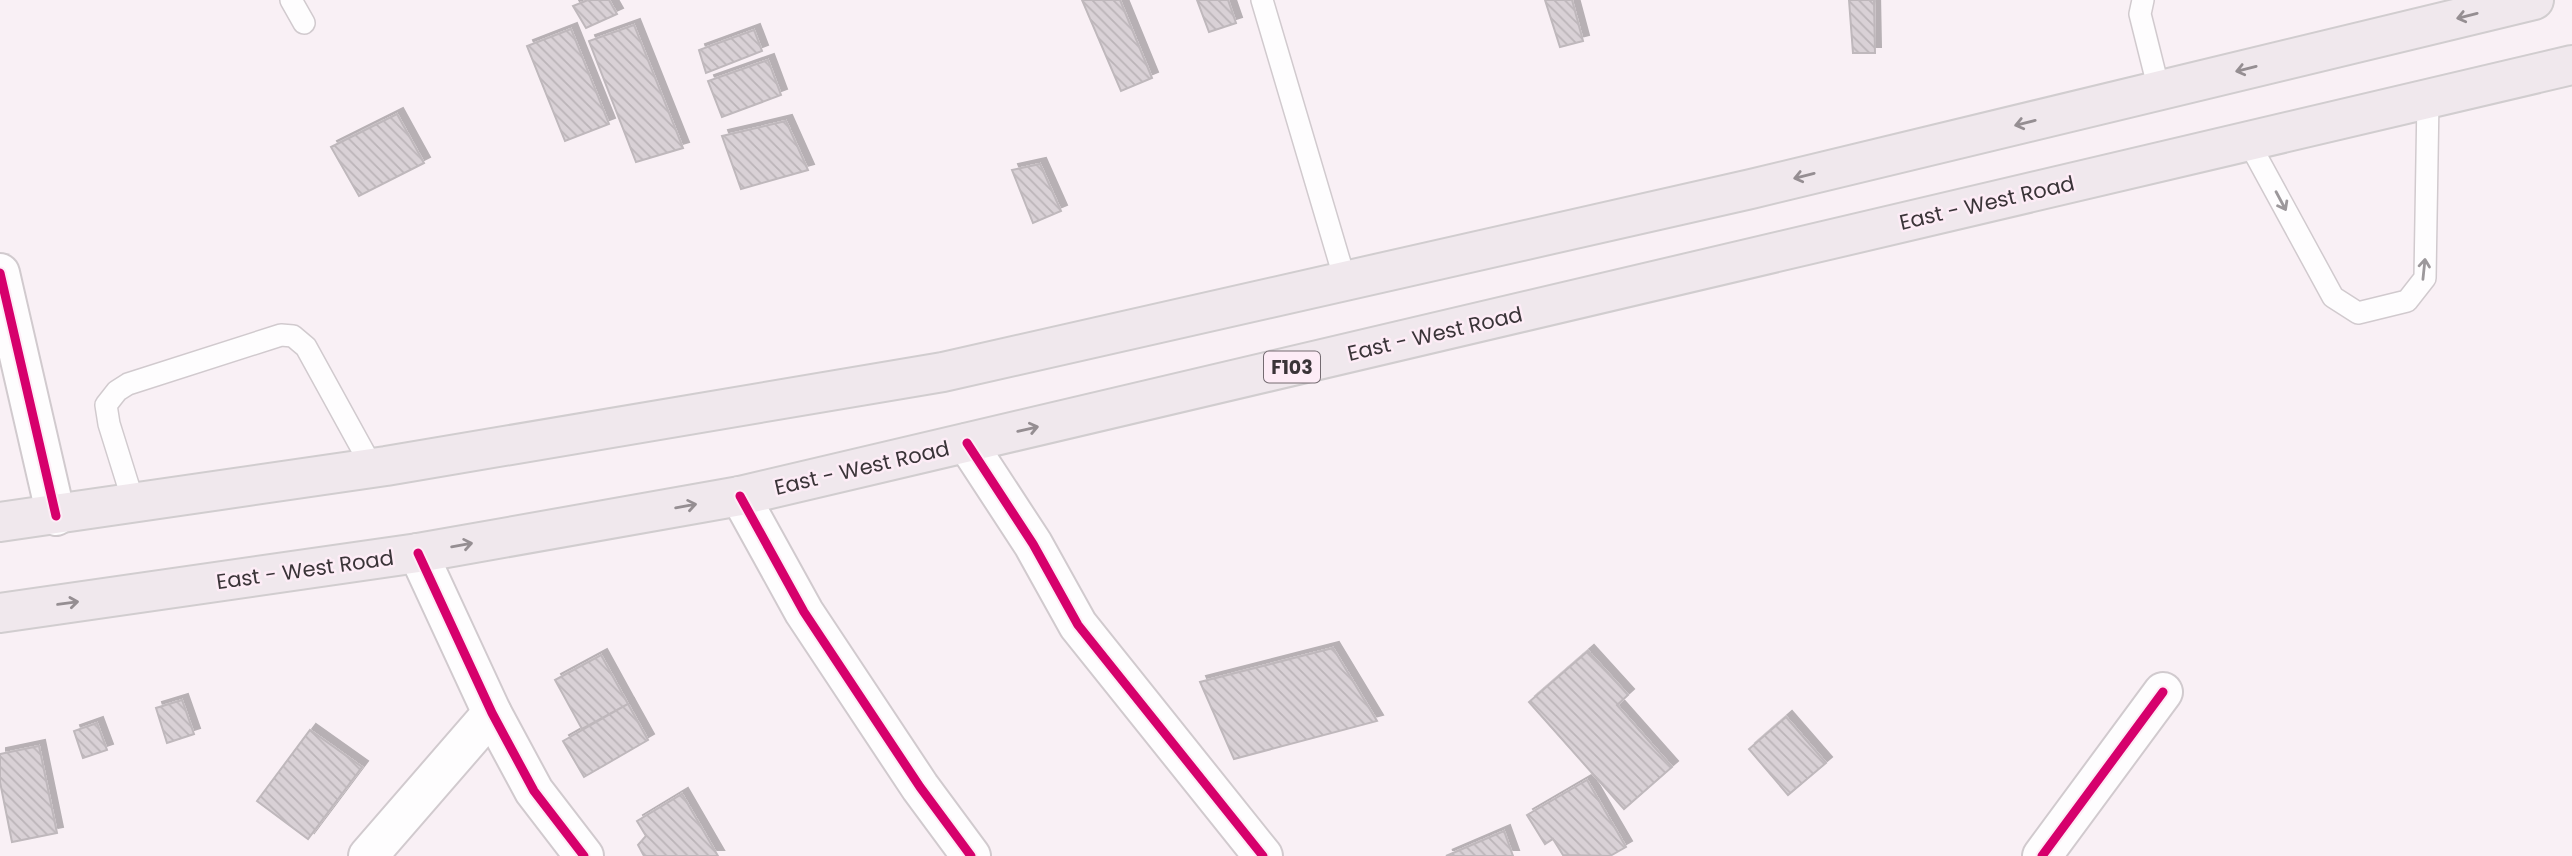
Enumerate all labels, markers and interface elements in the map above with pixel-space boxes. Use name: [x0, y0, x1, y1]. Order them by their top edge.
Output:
one-way arrow: [2456, 10, 2479, 23]
one-way arrow: [2235, 63, 2258, 76]
one-way arrow: [2014, 116, 2037, 130]
street label: East - West Road: [1897, 168, 2077, 237]
one-way arrow: [1793, 170, 1816, 183]
one-way arrow: [2275, 190, 2288, 211]
one-way arrow: [2418, 258, 2431, 280]
street label: East - West Road: [1345, 299, 1525, 368]
road number: F103: [1264, 352, 1320, 382]
one-way arrow: [1016, 422, 1039, 435]
street label: East - West Road: [772, 433, 952, 502]
one-way arrow: [674, 499, 697, 512]
one-way arrow: [450, 538, 473, 552]
street label: East - West Road: [214, 543, 395, 596]
one-way arrow: [56, 597, 78, 610]

